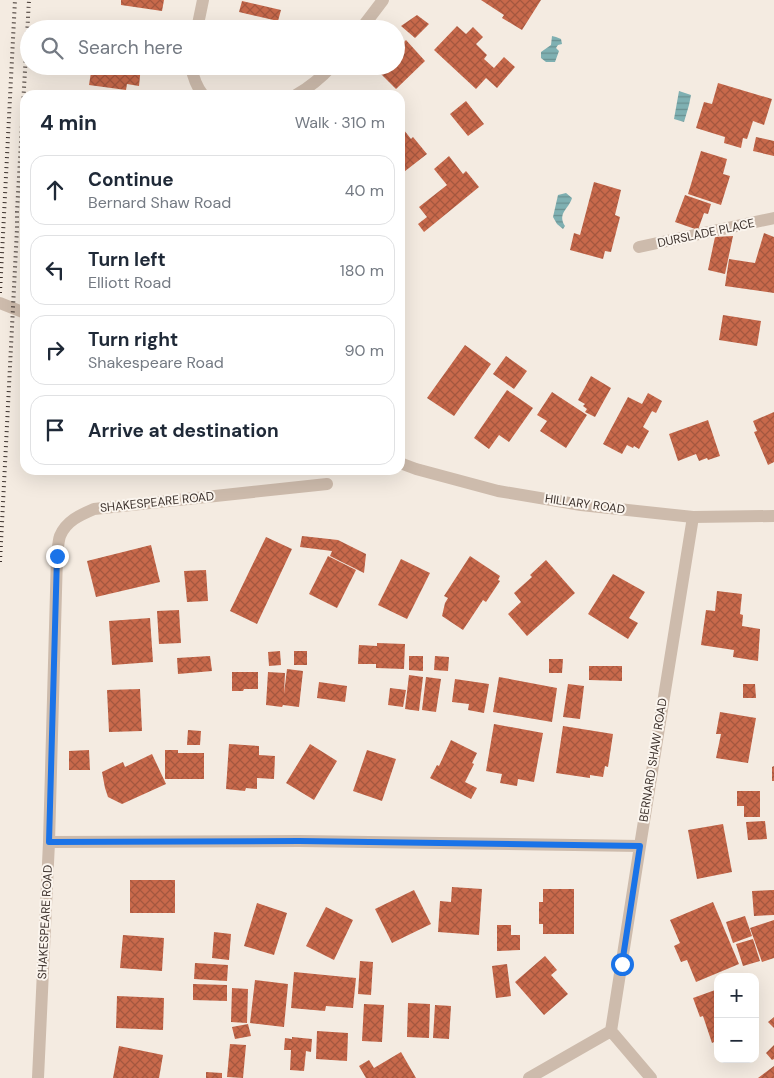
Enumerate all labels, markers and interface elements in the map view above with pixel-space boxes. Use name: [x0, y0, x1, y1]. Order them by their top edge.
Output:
search box: [20, 20, 405, 75]
icon: search: [38, 34, 66, 62]
text: Search here: [78, 35, 183, 60]
text: 4 min: [40, 109, 97, 137]
text: Walk · 310 m: [295, 112, 385, 133]
text: Continue: [88, 167, 174, 192]
icon: ahead: [41, 176, 69, 204]
text: 40 m: [345, 180, 384, 201]
text: Bernard Shaw Road: [88, 192, 231, 213]
street label: DURSLADE PLACE: [656, 215, 756, 251]
text: Turn left: [88, 247, 166, 272]
icon: left: [41, 256, 69, 284]
text: 180 m: [340, 260, 384, 281]
text: Elliott Road: [88, 272, 171, 293]
text: Turn right: [88, 327, 178, 352]
icon: right: [41, 336, 69, 364]
text: 90 m: [344, 340, 384, 361]
text: Shakespeare Road: [88, 352, 224, 373]
icon: arrive: [41, 416, 69, 444]
text: Arrive at destination: [88, 418, 279, 443]
street label: SHAKESPEARE ROAD: [99, 488, 215, 516]
street label: HILLARY ROAD: [544, 490, 626, 518]
route end: [46, 545, 69, 568]
street label: BERNARD SHAW ROAD: [635, 697, 671, 823]
street label: SHAKESPEARE ROAD: [34, 864, 56, 980]
route start: [611, 953, 634, 976]
map controls: [714, 973, 759, 1063]
button: +: [714, 973, 759, 1018]
button: −: [714, 1018, 759, 1063]

